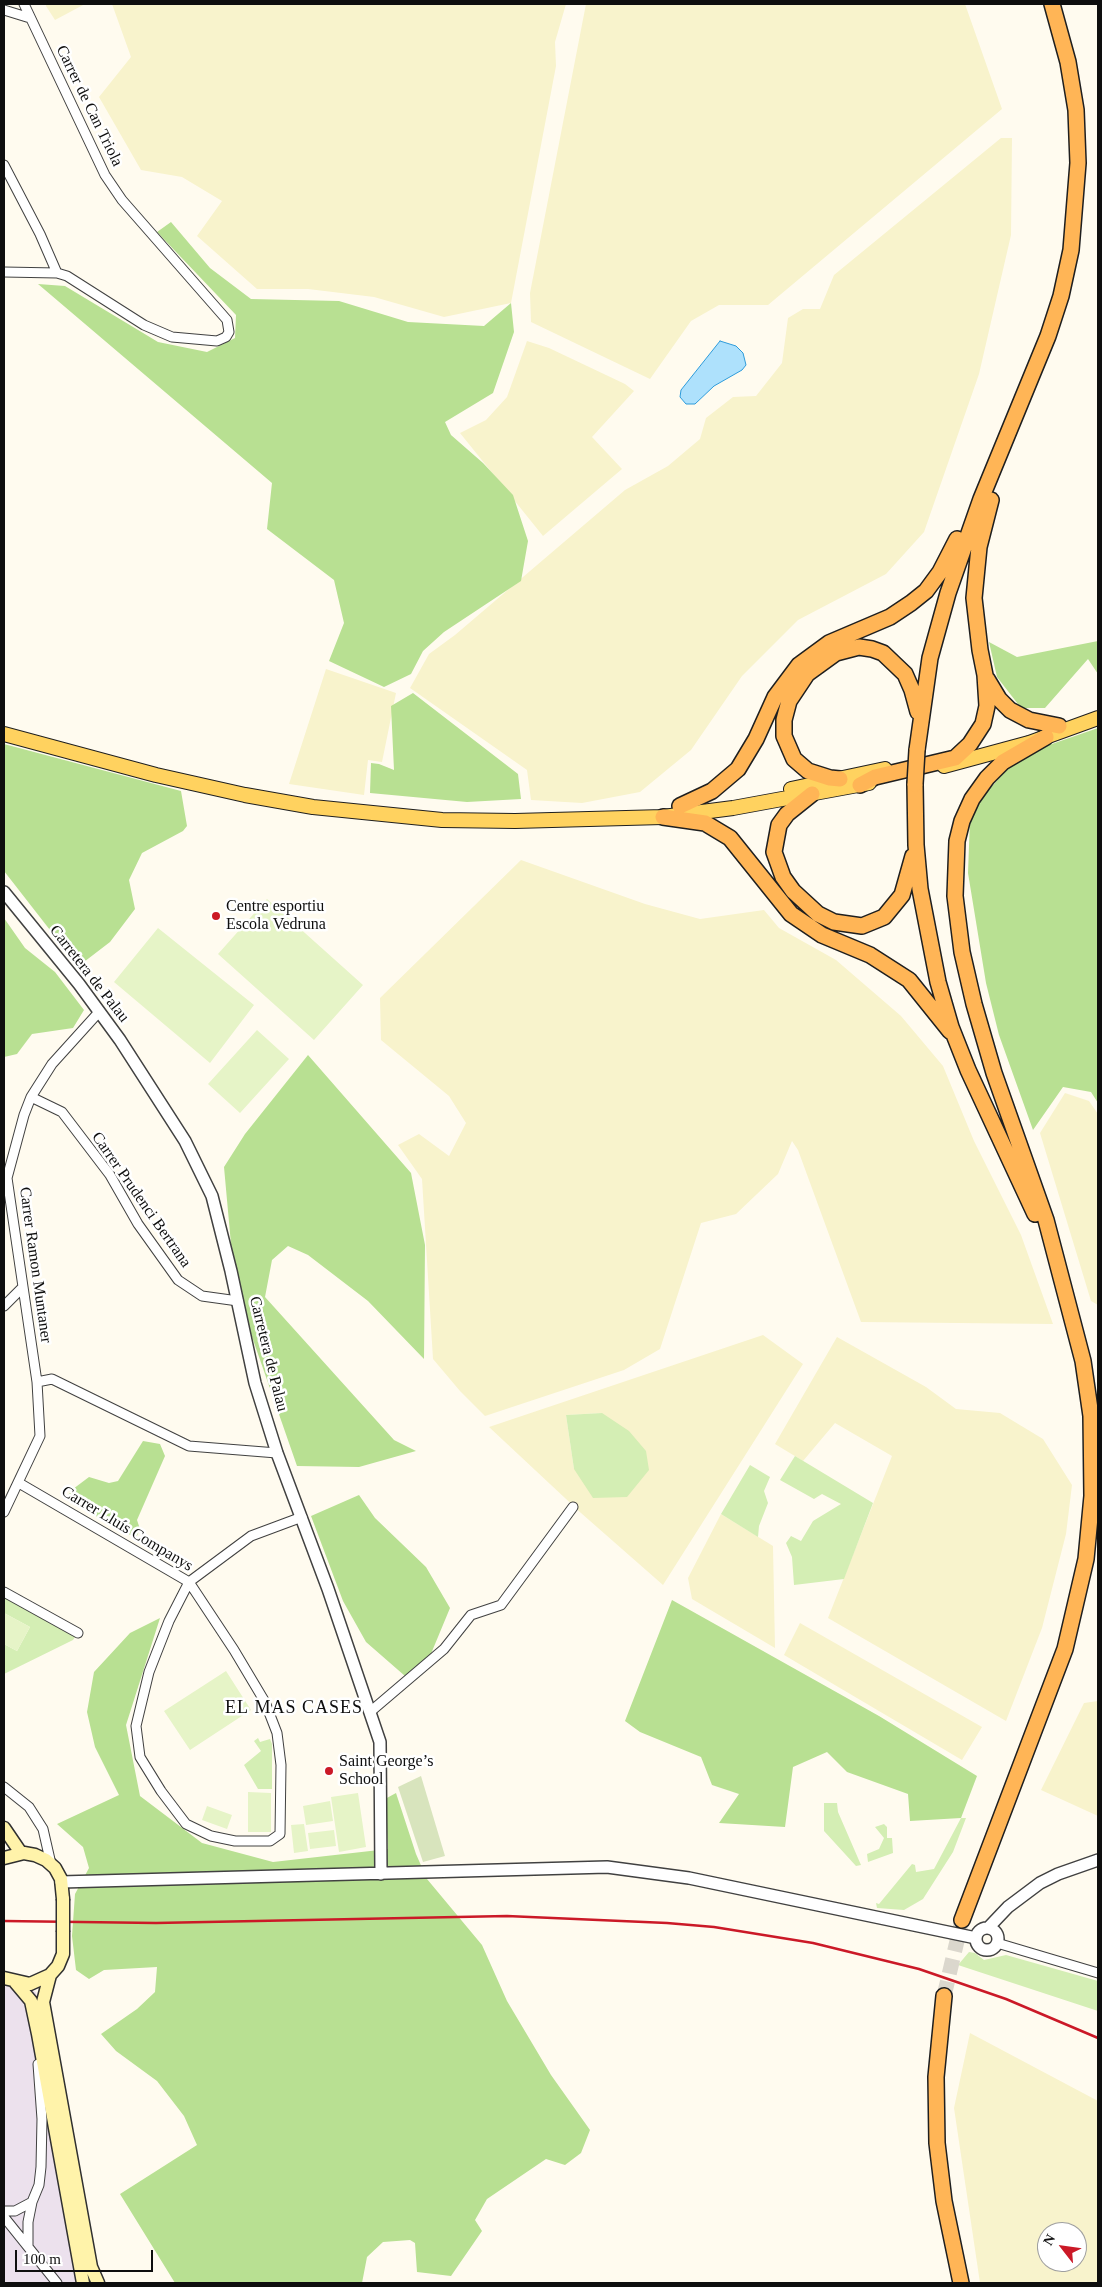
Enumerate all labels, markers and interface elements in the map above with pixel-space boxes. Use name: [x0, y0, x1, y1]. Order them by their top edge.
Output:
street label: Carrer de Can Triola: [51, 42, 127, 170]
place label: Centre esportiu Escola Vedruna: [226, 897, 326, 935]
marker: Centre esportiu Escola Vedruna: [210, 910, 222, 922]
street label: Carretera de Palau: [45, 922, 133, 1026]
street label: Carrer Prudenci Bertrana: [87, 1129, 195, 1271]
street label: Carrer Ramon Muntaner: [15, 1186, 55, 1344]
street label: Carretera de Palau: [244, 1294, 292, 1414]
street label: Carrer Lluís Companys: [58, 1482, 196, 1576]
district label: EL MAS CASES: [223, 1697, 365, 1719]
place label: Saint George’s School: [339, 1752, 433, 1790]
marker: Saint George’s School: [323, 1765, 335, 1777]
north arrow: [1037, 2222, 1087, 2272]
text: N: [1040, 2232, 1058, 2248]
scale bar: [18, 2240, 155, 2272]
text: 100 m: [23, 2251, 61, 2267]

